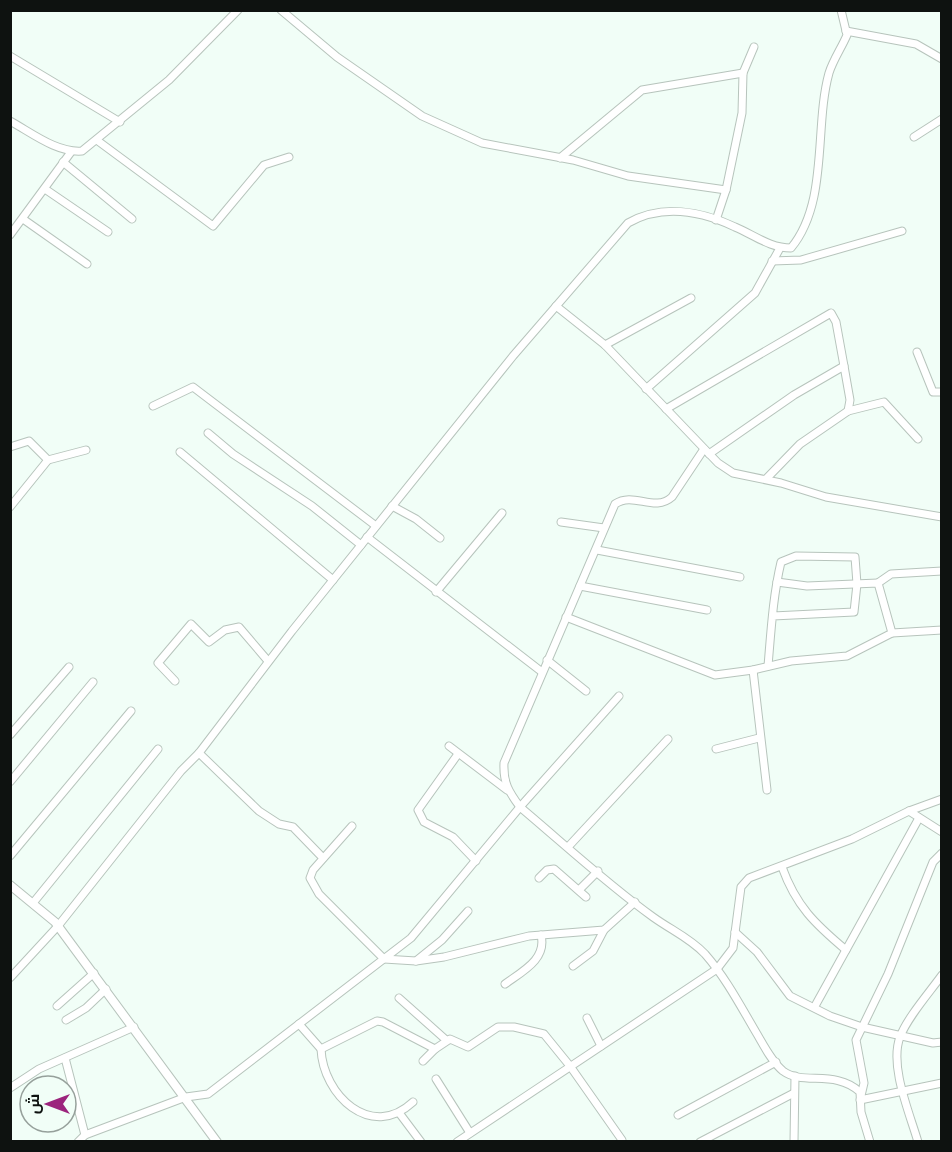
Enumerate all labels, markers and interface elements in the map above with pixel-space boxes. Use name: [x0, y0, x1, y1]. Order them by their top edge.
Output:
north arrow: [18, 1074, 78, 1134]
text: ش: [23, 1094, 43, 1114]

